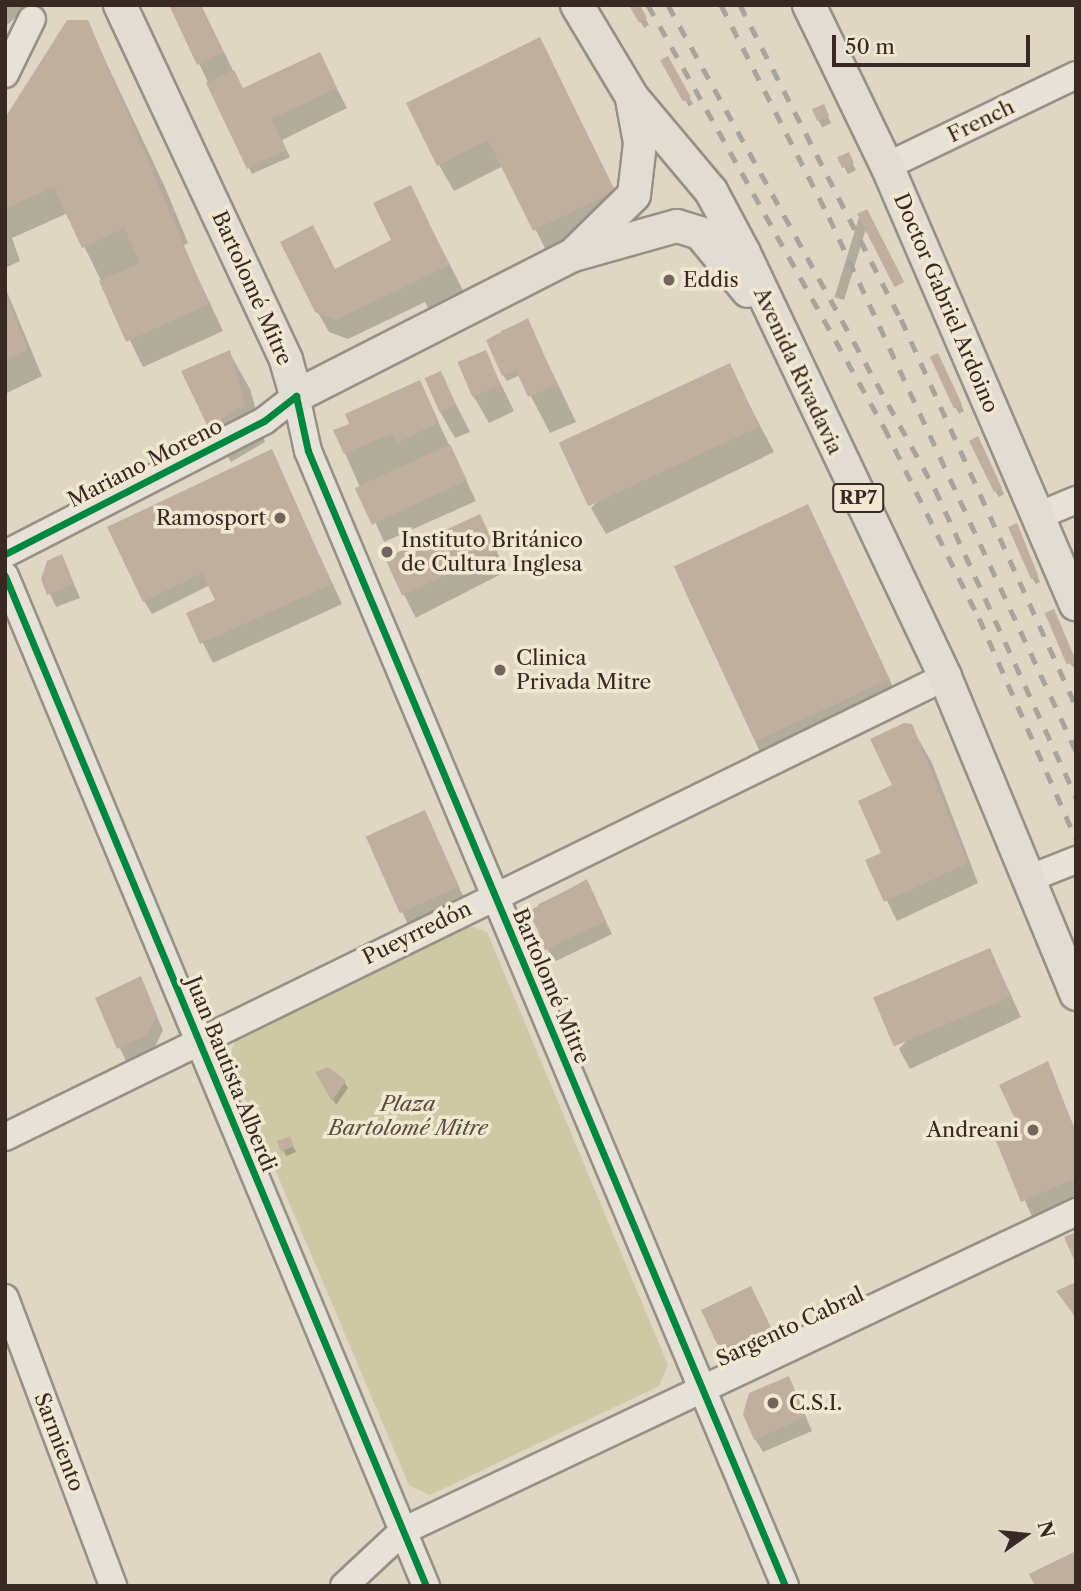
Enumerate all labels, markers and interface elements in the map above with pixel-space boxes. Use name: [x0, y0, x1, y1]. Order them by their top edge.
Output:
scale bar: [836, 21, 1034, 65]
text: 50 m: [845, 34, 895, 59]
street label: French: [943, 94, 1019, 148]
street label: Doctor Gabriel Ardoino: [888, 189, 1004, 417]
street label: Bartolomé Mitre: [207, 207, 297, 369]
place label: Eddis: [683, 267, 739, 293]
marker: Eddis: [661, 272, 677, 288]
street label: Avenida Rivadavia: [748, 284, 848, 458]
street label: Mariano Moreno: [64, 413, 226, 513]
road number: RP7: [832, 482, 884, 513]
place label: Ramosport: [156, 505, 266, 531]
marker: Ramosport: [272, 510, 288, 526]
place label: Instituto Británico de Cultura Inglesa: [401, 527, 583, 577]
marker: Instituto Británico de Cultura Inglesa: [379, 544, 395, 560]
place label: Clinica Privada Mitre: [516, 645, 652, 695]
marker: Clinica Privada Mitre: [490, 660, 510, 680]
street label: Pueyrredón: [359, 896, 475, 970]
street label: Bartolomé Mitre: [507, 905, 595, 1067]
street label: Juan Bautista Alberdi: [180, 972, 282, 1176]
park label: Plaza Bartolomé Mitre: [328, 1091, 488, 1141]
place label: Andreani: [927, 1117, 1019, 1143]
marker: Andreani: [1025, 1122, 1041, 1138]
street label: Sargento Cabral: [712, 1282, 868, 1372]
street label: Sarmiento: [29, 1389, 89, 1495]
place label: C.S.I.: [789, 1390, 842, 1416]
marker: C.S.I.: [763, 1393, 783, 1413]
north arrow: [990, 1500, 1060, 1570]
text: N: [1033, 1518, 1059, 1540]

